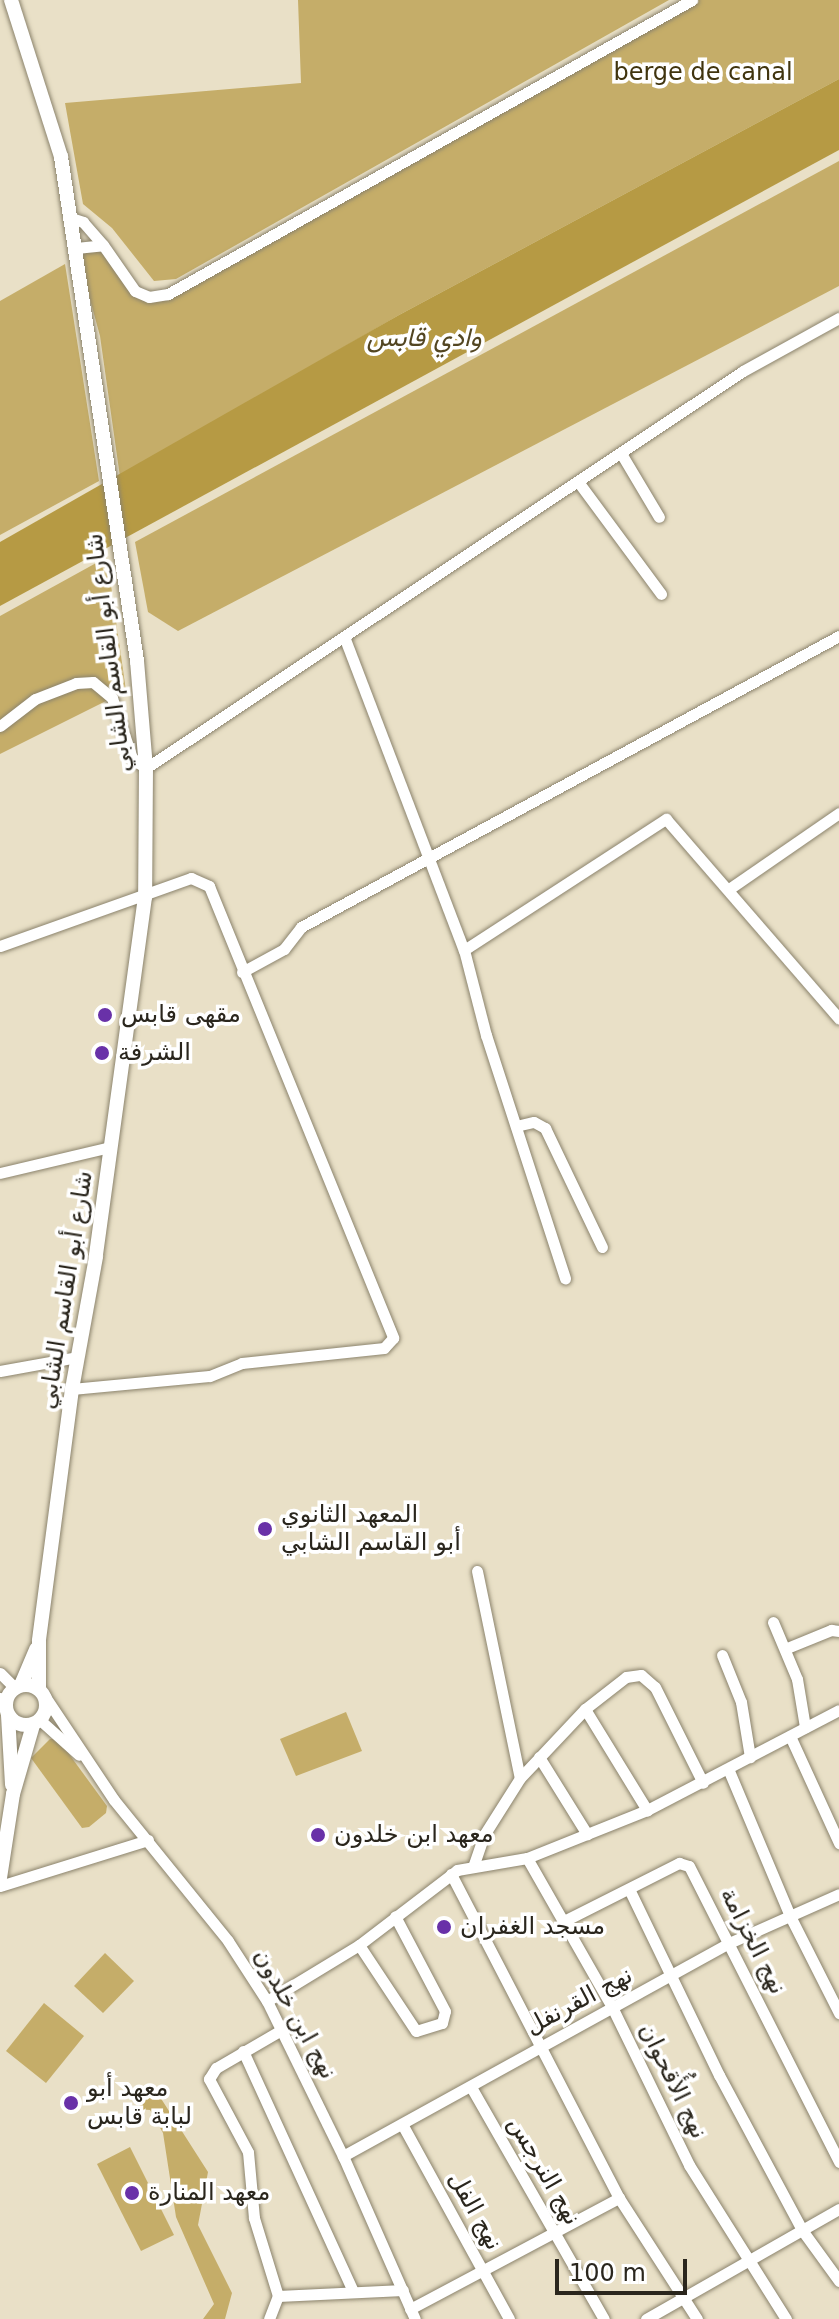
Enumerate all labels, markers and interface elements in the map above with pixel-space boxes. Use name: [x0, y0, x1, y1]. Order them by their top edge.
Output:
park label: berge de canal: [613, 59, 793, 87]
water label: وادي قابس: [366, 322, 482, 354]
street label: شارع أبو القاسم الشابي: [80, 532, 138, 774]
place label: مقهى قابس: [121, 1001, 241, 1029]
marker: مقهى قابس: [96, 1006, 114, 1024]
place label: الشرفة: [118, 1039, 191, 1067]
marker: الشرفة: [93, 1044, 111, 1062]
street label: شارع أبو القاسم الشابي: [33, 1169, 99, 1411]
place label: المعهد الثانوي أبو القاسم الشابي: [281, 1501, 461, 1557]
marker: المعهد الثانوي أبو القاسم الشابي: [256, 1520, 274, 1538]
place label: معهد ابن خلدون: [334, 1821, 494, 1849]
marker: معهد ابن خلدون: [309, 1826, 327, 1844]
street label: نهج الخزامة: [714, 1883, 792, 1999]
place label: مسجد الغفران: [460, 1913, 605, 1941]
marker: مسجد الغفران: [435, 1918, 453, 1936]
street label: نهج ابن خلدون: [247, 1944, 343, 2084]
street label: نهج القرنفل: [520, 1961, 638, 2041]
street label: نهج الأُقحوان: [633, 2019, 713, 2143]
place label: معهد أبو لبابة قابس: [87, 2075, 192, 2131]
marker: معهد أبو لبابة قابس: [62, 2094, 80, 2112]
street label: نهج النرجس: [501, 2112, 587, 2230]
street label: نهج الفل: [442, 2167, 508, 2255]
place label: معهد المنارة: [148, 2179, 270, 2207]
marker: معهد المنارة: [123, 2184, 141, 2202]
scale bar: [559, 2243, 691, 2293]
text: 100 m: [569, 2259, 646, 2287]

